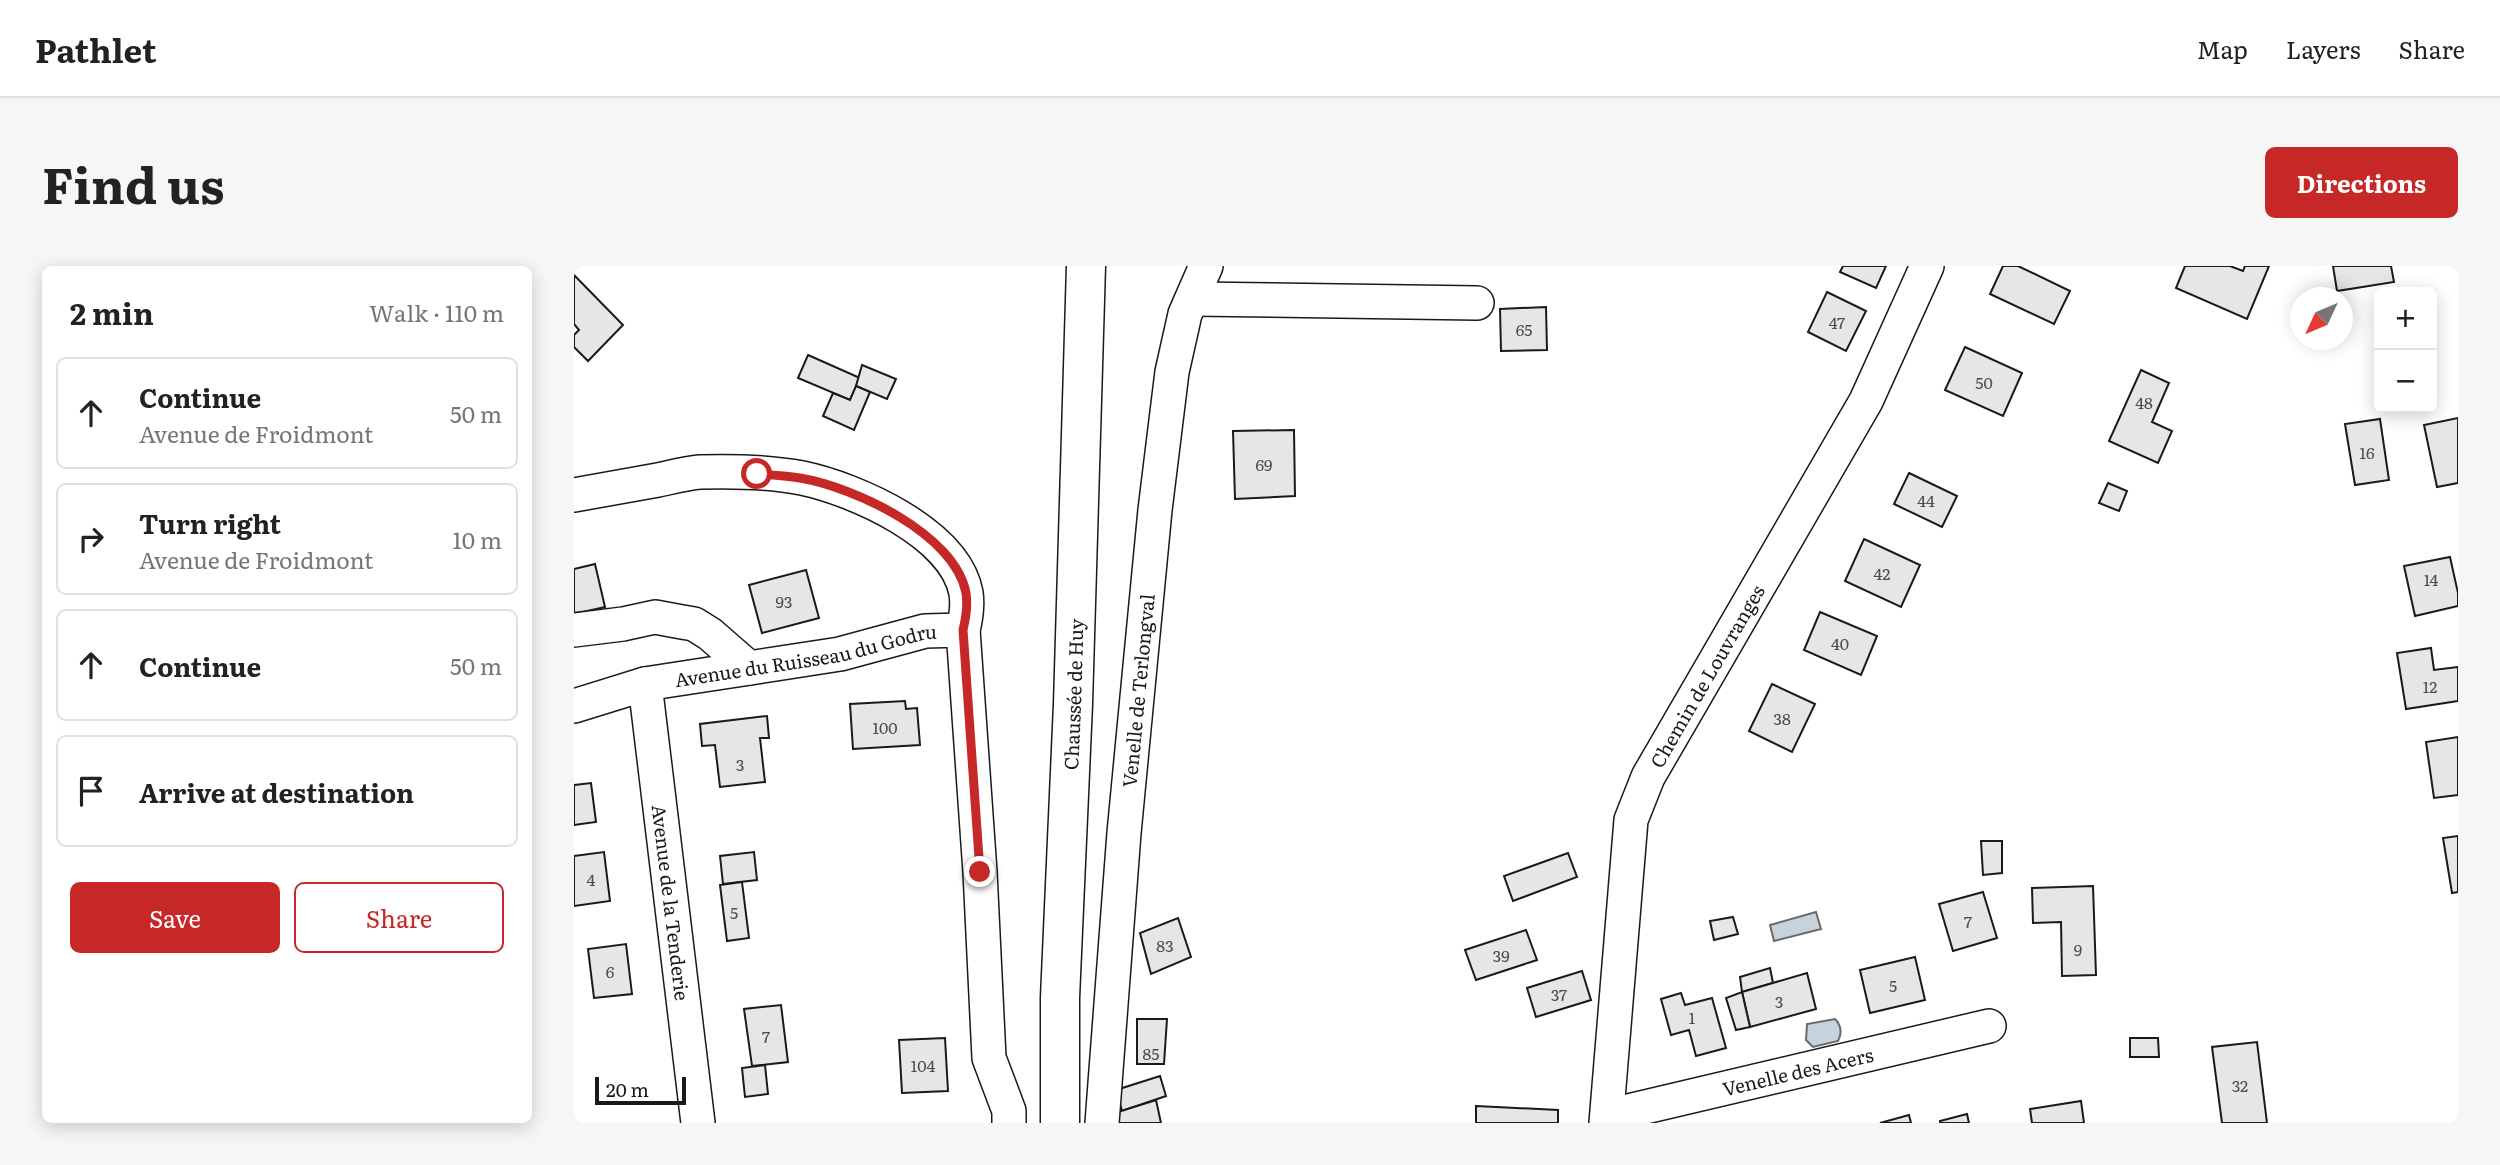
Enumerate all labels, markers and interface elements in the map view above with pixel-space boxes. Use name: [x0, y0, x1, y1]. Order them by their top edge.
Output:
text: Pathlet: [35, 24, 156, 73]
text: Map: [2197, 31, 2248, 66]
text: Layers: [2286, 31, 2360, 66]
text: Share: [2398, 31, 2465, 66]
text: Find us: [42, 146, 225, 219]
button: Directions: [2265, 147, 2458, 218]
north arrow: [2290, 287, 2353, 350]
map controls: [2374, 287, 2437, 413]
button: +: [2374, 287, 2437, 350]
text: 2 min: [70, 290, 154, 334]
text: Walk · 110 m: [369, 295, 504, 329]
house number: 47: [1829, 310, 1845, 334]
house number: 65: [1516, 317, 1532, 341]
button: −: [2374, 350, 2437, 413]
house number: 50: [1975, 370, 1993, 394]
text: Continue: [139, 377, 261, 416]
house number: 48: [2135, 390, 2153, 414]
icon: ahead: [72, 394, 110, 432]
text: 50 m: [450, 396, 502, 430]
text: Avenue de Froidmont: [139, 416, 373, 450]
house number: 16: [2359, 440, 2375, 464]
house number: 69: [1256, 452, 1272, 476]
route start: [741, 458, 772, 489]
house number: 44: [1917, 488, 1935, 512]
text: Turn right: [139, 503, 281, 542]
icon: right: [72, 520, 110, 558]
text: 10 m: [452, 522, 502, 556]
text: Avenue de Froidmont: [139, 542, 373, 576]
house number: 42: [1874, 561, 1890, 585]
house number: 14: [2424, 567, 2439, 591]
street label: Chemin de Louvranges: [1642, 579, 1771, 773]
house number: 93: [775, 589, 793, 613]
street label: Venelle de Terlongval: [1114, 593, 1161, 788]
street label: Avenue du Ruisseau du Godru: [673, 617, 937, 693]
street label: Chaussée de Huy: [1056, 618, 1090, 771]
house number: 40: [1831, 631, 1849, 655]
icon: ahead: [72, 646, 110, 684]
text: Continue: [139, 646, 261, 685]
text: 50 m: [450, 648, 502, 682]
house number: 12: [2423, 674, 2437, 698]
house number: 38: [1773, 706, 1791, 730]
house number: 100: [872, 715, 898, 739]
house number: 3: [736, 752, 744, 776]
icon: arrive: [72, 772, 110, 810]
text: Arrive at destination: [139, 772, 414, 811]
street label: Avenue de la Tenderie: [646, 803, 697, 1002]
route end: [964, 856, 995, 887]
house number: 4: [587, 867, 596, 891]
button: Save: [70, 882, 280, 953]
button: Share: [294, 882, 504, 953]
house number: 5: [730, 900, 738, 924]
house number: 7: [1964, 909, 1972, 933]
house number: 83: [1156, 933, 1174, 957]
house number: 9: [2074, 937, 2082, 961]
house number: 39: [1492, 943, 1510, 967]
house number: 6: [606, 959, 615, 983]
house number: 5: [1889, 973, 1897, 997]
house number: 37: [1551, 982, 1567, 1006]
house number: 3: [1775, 989, 1783, 1013]
house number: 1: [1689, 1005, 1696, 1029]
house number: 7: [762, 1024, 770, 1048]
street label: Venelle des Acers: [1720, 1040, 1876, 1102]
house number: 85: [1143, 1041, 1159, 1065]
house number: 104: [911, 1053, 935, 1077]
house number: 32: [2232, 1073, 2248, 1097]
scale bar: [595, 1074, 686, 1106]
text: 20 m: [606, 1075, 649, 1103]

